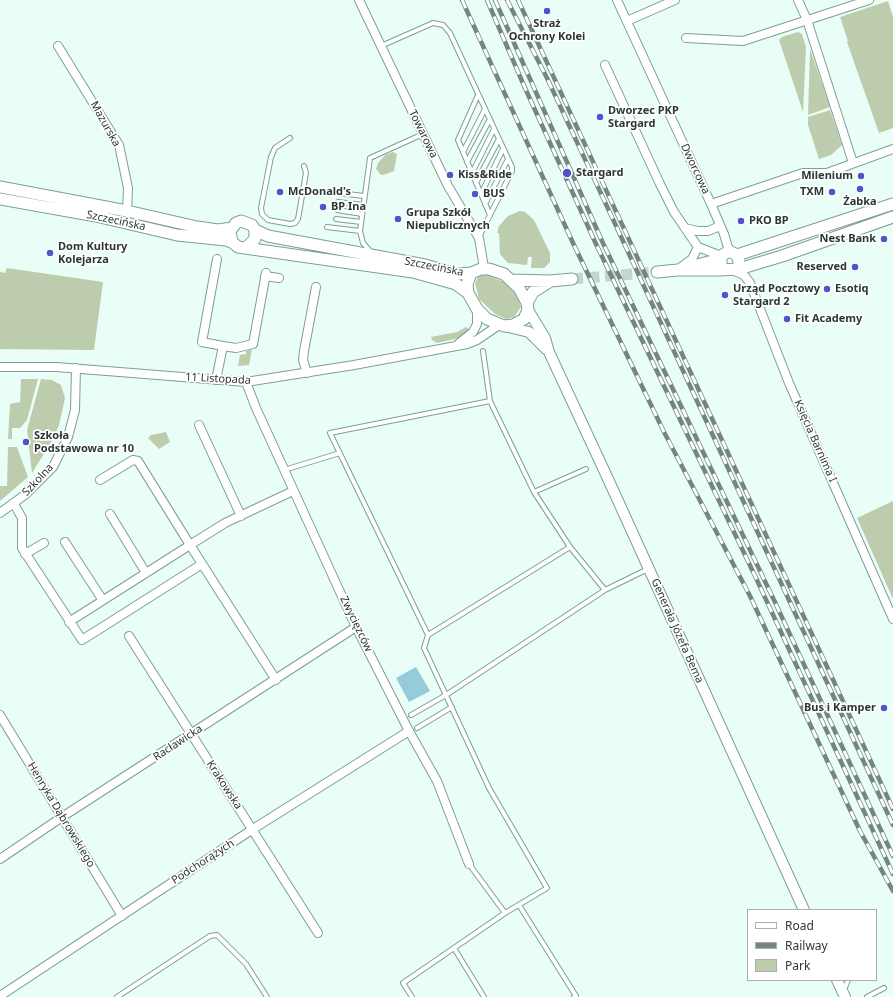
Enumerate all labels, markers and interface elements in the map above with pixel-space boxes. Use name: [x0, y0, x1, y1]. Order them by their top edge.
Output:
marker: Straż Ochrony Kolei: [542, 6, 552, 16]
place label: Straż Ochrony Kolei: [509, 17, 585, 43]
street label: Mazurska: [87, 99, 123, 149]
place label: Dworzec PKP Stargard: [608, 104, 679, 130]
street label: Towarowa: [406, 108, 440, 160]
marker: Dworzec PKP Stargard: [595, 112, 605, 122]
street label: Dworcowa: [678, 142, 712, 196]
place label: Stargard: [576, 166, 623, 180]
marker: Stargard: [561, 167, 573, 179]
place label: Kiss&Ride: [458, 168, 512, 182]
place label: Milenium: [801, 169, 853, 183]
marker: Kiss&Ride: [445, 170, 455, 180]
marker: Milenium: [856, 171, 866, 181]
marker: Żabka: [855, 184, 865, 194]
place label: McDonald's: [288, 185, 351, 199]
place label: TXM: [800, 185, 824, 199]
marker: McDonald's: [275, 187, 285, 197]
place label: BUS: [483, 187, 505, 201]
marker: TXM: [827, 187, 837, 197]
marker: BUS: [470, 189, 480, 199]
place label: Żabka: [843, 195, 877, 209]
place label: BP Ina: [331, 200, 366, 214]
marker: BP Ina: [318, 202, 328, 212]
place label: Grupa Szkół Niepublicznych: [406, 206, 490, 232]
street label: Szczecińska: [85, 208, 147, 234]
marker: Grupa Szkół Niepublicznych: [393, 214, 403, 224]
place label: PKO BP: [749, 214, 789, 228]
marker: PKO BP: [736, 216, 746, 226]
place label: Nest Bank: [819, 232, 876, 246]
marker: Nest Bank: [879, 234, 889, 244]
place label: Dom Kultury Kolejarza: [58, 240, 127, 266]
marker: Dom Kultury Kolejarza: [45, 248, 55, 258]
street label: Szczecińska: [403, 255, 465, 279]
place label: Reserved: [796, 260, 847, 274]
marker: Reserved: [850, 262, 860, 272]
place label: Urząd Pocztowy Stargard 2: [733, 282, 820, 308]
place label: Esotiq: [835, 282, 869, 296]
marker: Esotiq: [822, 284, 832, 294]
marker: Urząd Pocztowy Stargard 2: [720, 290, 730, 300]
place label: Fit Academy: [795, 312, 862, 326]
marker: Fit Academy: [782, 314, 792, 324]
street label: 11 Listopada: [185, 371, 251, 387]
street label: Księcia Barnima I: [791, 398, 839, 484]
place label: Szkoła Podstawowa nr 10: [34, 429, 134, 455]
marker: Szkoła Podstawowa nr 10: [21, 437, 31, 447]
street label: Szkolna: [20, 461, 56, 499]
street label: Generała Józefa Bema: [648, 577, 706, 685]
street label: Zwycięzców: [337, 594, 375, 654]
place label: Bus i Kamper: [804, 701, 876, 715]
marker: Bus i Kamper: [879, 703, 889, 713]
street label: Racławicka: [151, 722, 205, 764]
street label: Krakowska: [203, 758, 245, 812]
street label: Henryka Dąbrowskiego: [24, 760, 98, 870]
street label: Podchorążych: [169, 837, 237, 887]
legend: [747, 909, 877, 981]
text: Road: [785, 917, 814, 934]
text: Railway: [785, 937, 828, 954]
text: Park: [785, 957, 810, 974]

